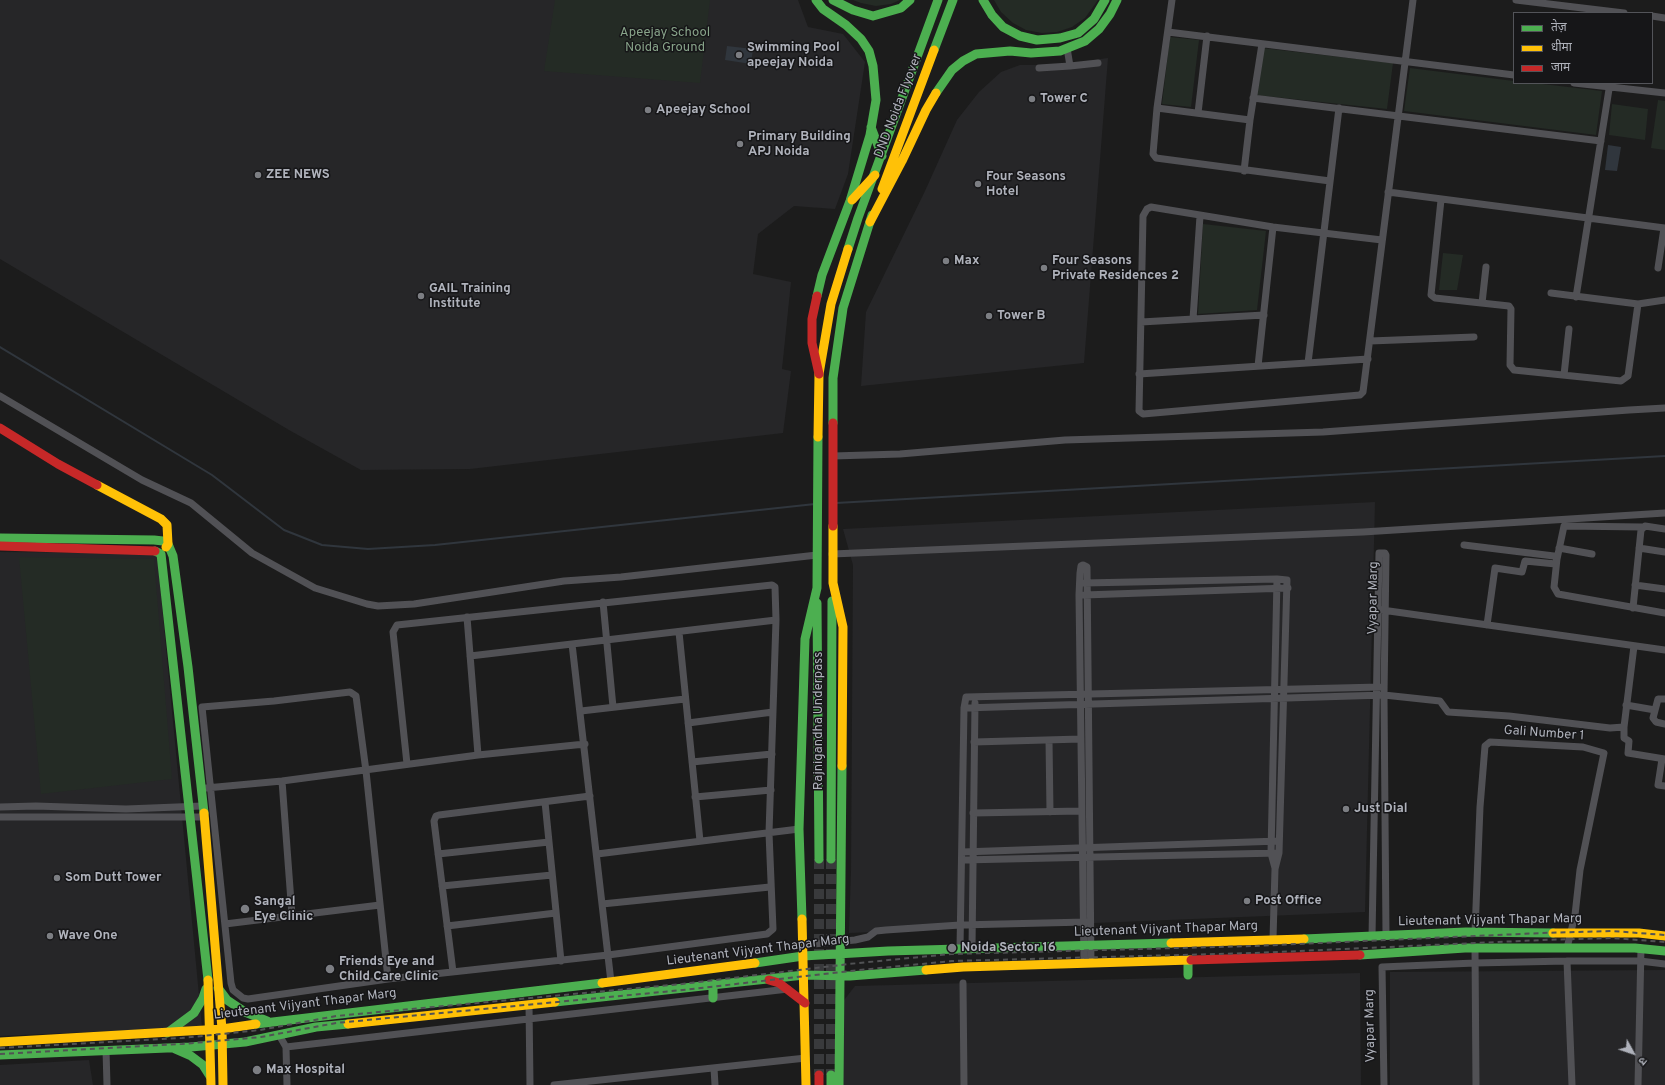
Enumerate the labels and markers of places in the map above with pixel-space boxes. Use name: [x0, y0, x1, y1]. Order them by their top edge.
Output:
place label: Swimming Pool apeejay Noida: [747, 40, 840, 71]
marker: Swimming Pool apeejay Noida: [734, 50, 744, 60]
place label: Tower C: [1040, 91, 1088, 107]
marker: Tower C: [1027, 94, 1037, 104]
place label: Apeejay School: [656, 102, 750, 118]
marker: Apeejay School: [643, 105, 653, 115]
place label: Primary Building APJ Noida: [748, 129, 851, 160]
marker: Primary Building APJ Noida: [735, 139, 745, 149]
place label: ZEE NEWS: [266, 167, 330, 183]
place label: Four Seasons Hotel: [986, 169, 1066, 200]
marker: ZEE NEWS: [253, 170, 263, 180]
marker: Four Seasons Hotel: [973, 179, 983, 189]
place label: Max: [954, 253, 979, 269]
place label: Four Seasons Private Residences 2: [1052, 253, 1179, 284]
marker: Max: [941, 256, 951, 266]
marker: Four Seasons Private Residences 2: [1039, 263, 1049, 273]
place label: GAIL Training Institute: [429, 281, 511, 312]
marker: GAIL Training Institute: [416, 291, 426, 301]
place label: Tower B: [997, 308, 1046, 324]
marker: Tower B: [984, 311, 994, 321]
place label: Just Dial: [1354, 801, 1407, 817]
marker: Just Dial: [1341, 804, 1351, 814]
place label: Som Dutt Tower: [65, 870, 161, 886]
marker: Som Dutt Tower: [52, 873, 62, 883]
place label: Post Office: [1255, 893, 1322, 909]
place label: Sangal Eye Clinic: [254, 894, 313, 925]
marker: Post Office: [1242, 896, 1252, 906]
marker: Sangal Eye Clinic: [239, 903, 251, 915]
place label: Wave One: [58, 928, 118, 944]
marker: Wave One: [45, 931, 55, 941]
place label: Noida Sector 16: [961, 940, 1056, 956]
marker: Noida Sector 16: [946, 942, 958, 954]
place label: Friends Eye and Child Care Clinic: [339, 954, 439, 985]
marker: Friends Eye and Child Care Clinic: [324, 963, 336, 975]
place label: Max Hospital: [266, 1062, 345, 1078]
marker: Max Hospital: [251, 1064, 263, 1076]

